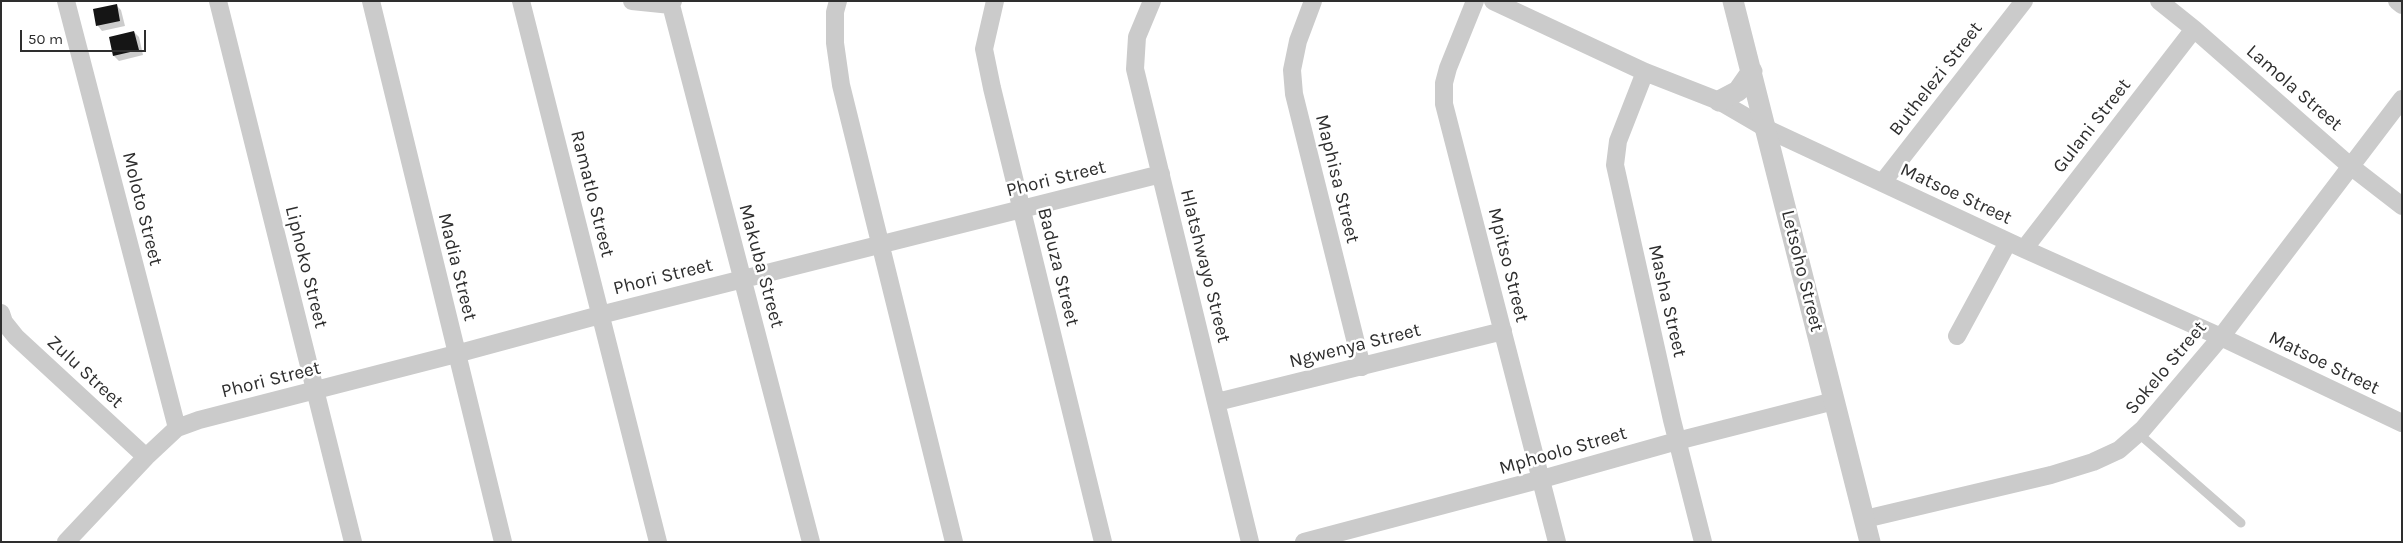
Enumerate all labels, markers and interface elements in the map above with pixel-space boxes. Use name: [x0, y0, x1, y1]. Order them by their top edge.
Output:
street label: Buthelezi Street: [1885, 18, 1987, 140]
scale bar: [22, 20, 149, 52]
text: 50 m: [28, 30, 63, 48]
street label: Lamola Street: [2241, 40, 2347, 136]
street label: Gulani Street: [2048, 74, 2136, 178]
street label: Maphisa Street: [1310, 112, 1364, 246]
street label: Ramatlo Street: [565, 128, 619, 260]
street label: Moloto Street: [117, 150, 167, 268]
street label: Phori Street: [1004, 156, 1108, 202]
street label: Matsoe Street: [1897, 158, 2015, 230]
street label: Hlatshwayo Street: [1175, 187, 1235, 345]
street label: Makuba Street: [734, 202, 788, 330]
street label: Liphoko Street: [280, 203, 332, 331]
street label: Baduza Street: [1032, 205, 1084, 329]
street label: Mpitso Street: [1483, 205, 1533, 325]
street label: Letsoho Street: [1776, 208, 1828, 334]
street label: Madia Street: [433, 211, 481, 323]
street label: Masha Street: [1643, 242, 1691, 360]
street label: Phori Street: [611, 254, 715, 300]
street label: Sokelo Street: [2120, 317, 2212, 419]
street label: Ngwenya Street: [1287, 319, 1423, 373]
street label: Matsoe Street: [2265, 326, 2383, 400]
street label: Zulu Street: [42, 331, 128, 413]
street label: Phori Street: [219, 357, 323, 403]
street label: Mphoolo Street: [1497, 422, 1629, 480]

